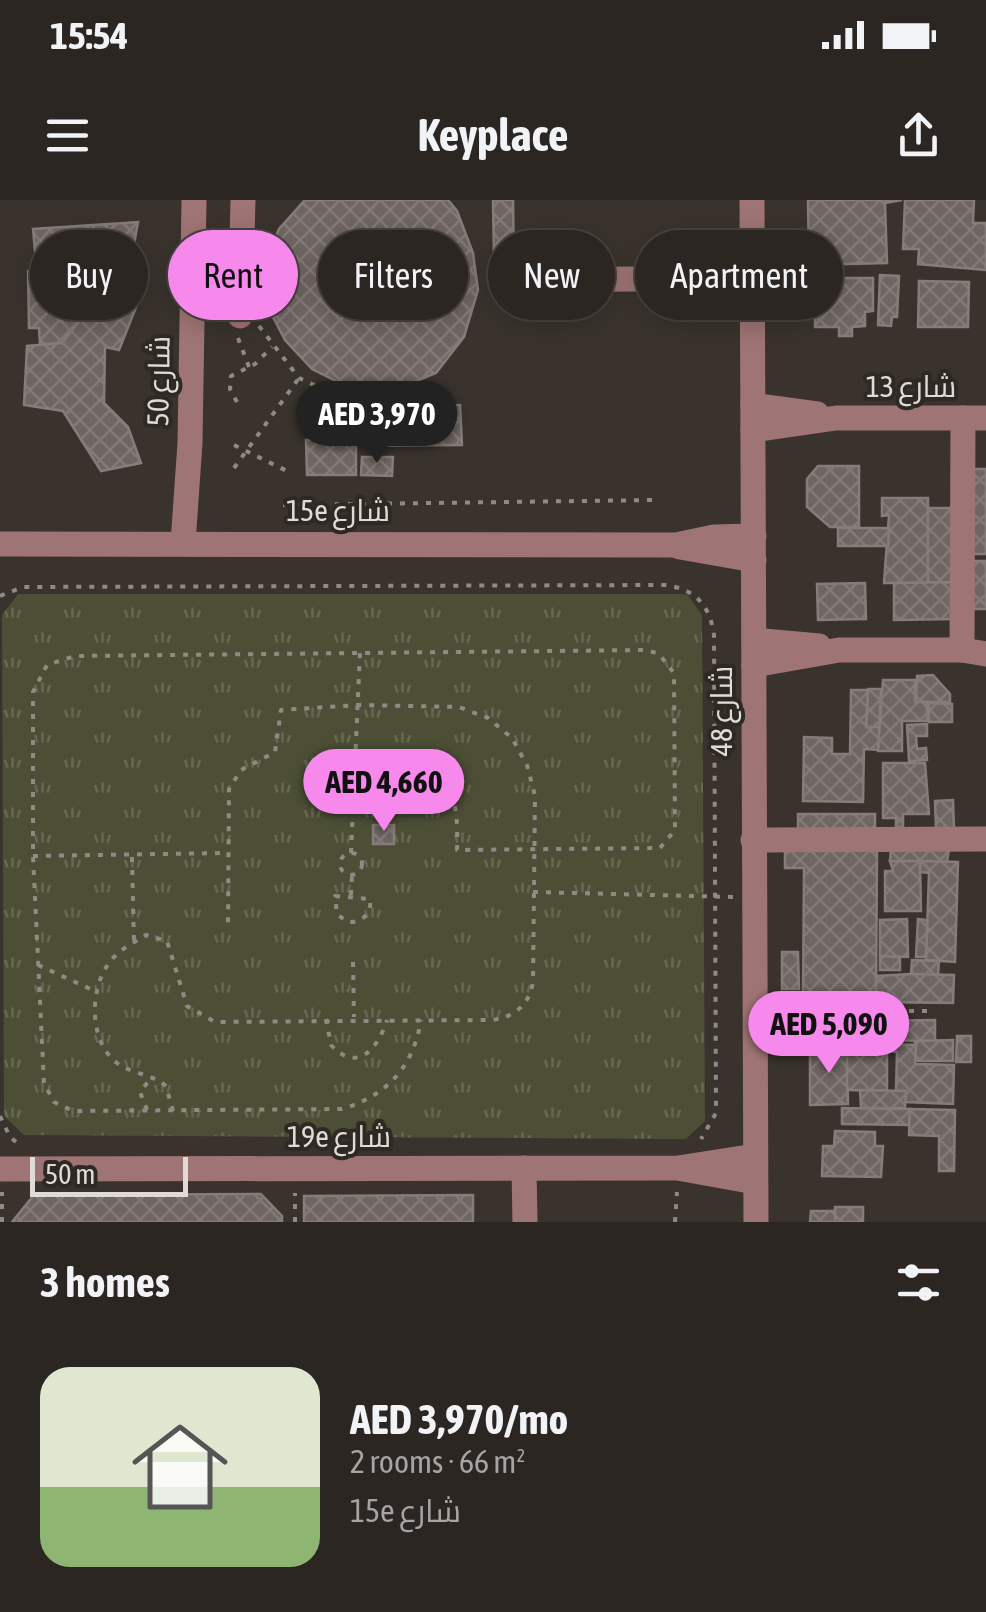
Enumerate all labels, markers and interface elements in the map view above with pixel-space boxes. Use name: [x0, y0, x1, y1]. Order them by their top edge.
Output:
text: 15:54: [50, 14, 128, 57]
icon: menu: [40, 108, 95, 163]
icon: share: [891, 108, 946, 163]
text: Keyplace: [418, 109, 568, 161]
chip: Buy: [30, 230, 148, 320]
chip: Rent: [168, 230, 298, 320]
chip: Filters: [318, 230, 468, 320]
chip: New: [488, 230, 615, 320]
chip: Apartment: [635, 230, 843, 320]
street label: شارع 50: [140, 335, 180, 427]
street label: شارع 13: [866, 369, 956, 407]
pin: AED 3,970: [263, 381, 491, 466]
text: AED 3,970: [318, 395, 436, 432]
street label: 15e شارع: [286, 493, 390, 531]
street label: شارع 48: [704, 666, 742, 756]
pin: AED 4,660: [270, 749, 498, 834]
text: AED 4,660: [325, 763, 443, 800]
pin: AED 5,090: [715, 991, 943, 1076]
text: AED 5,090: [770, 1005, 888, 1042]
street label: 19e شارع: [287, 1119, 391, 1157]
scale bar: [30, 1152, 188, 1196]
text: 50 m: [45, 1158, 95, 1190]
icon: filters: [891, 1255, 946, 1310]
text: 3 homes: [40, 1258, 170, 1306]
text: AED 3,970/mo: [350, 1395, 568, 1443]
icon: home: [120, 1407, 240, 1527]
text: 2 rooms · 66 m²: [350, 1443, 525, 1480]
text: 15e شارع: [350, 1492, 461, 1529]

